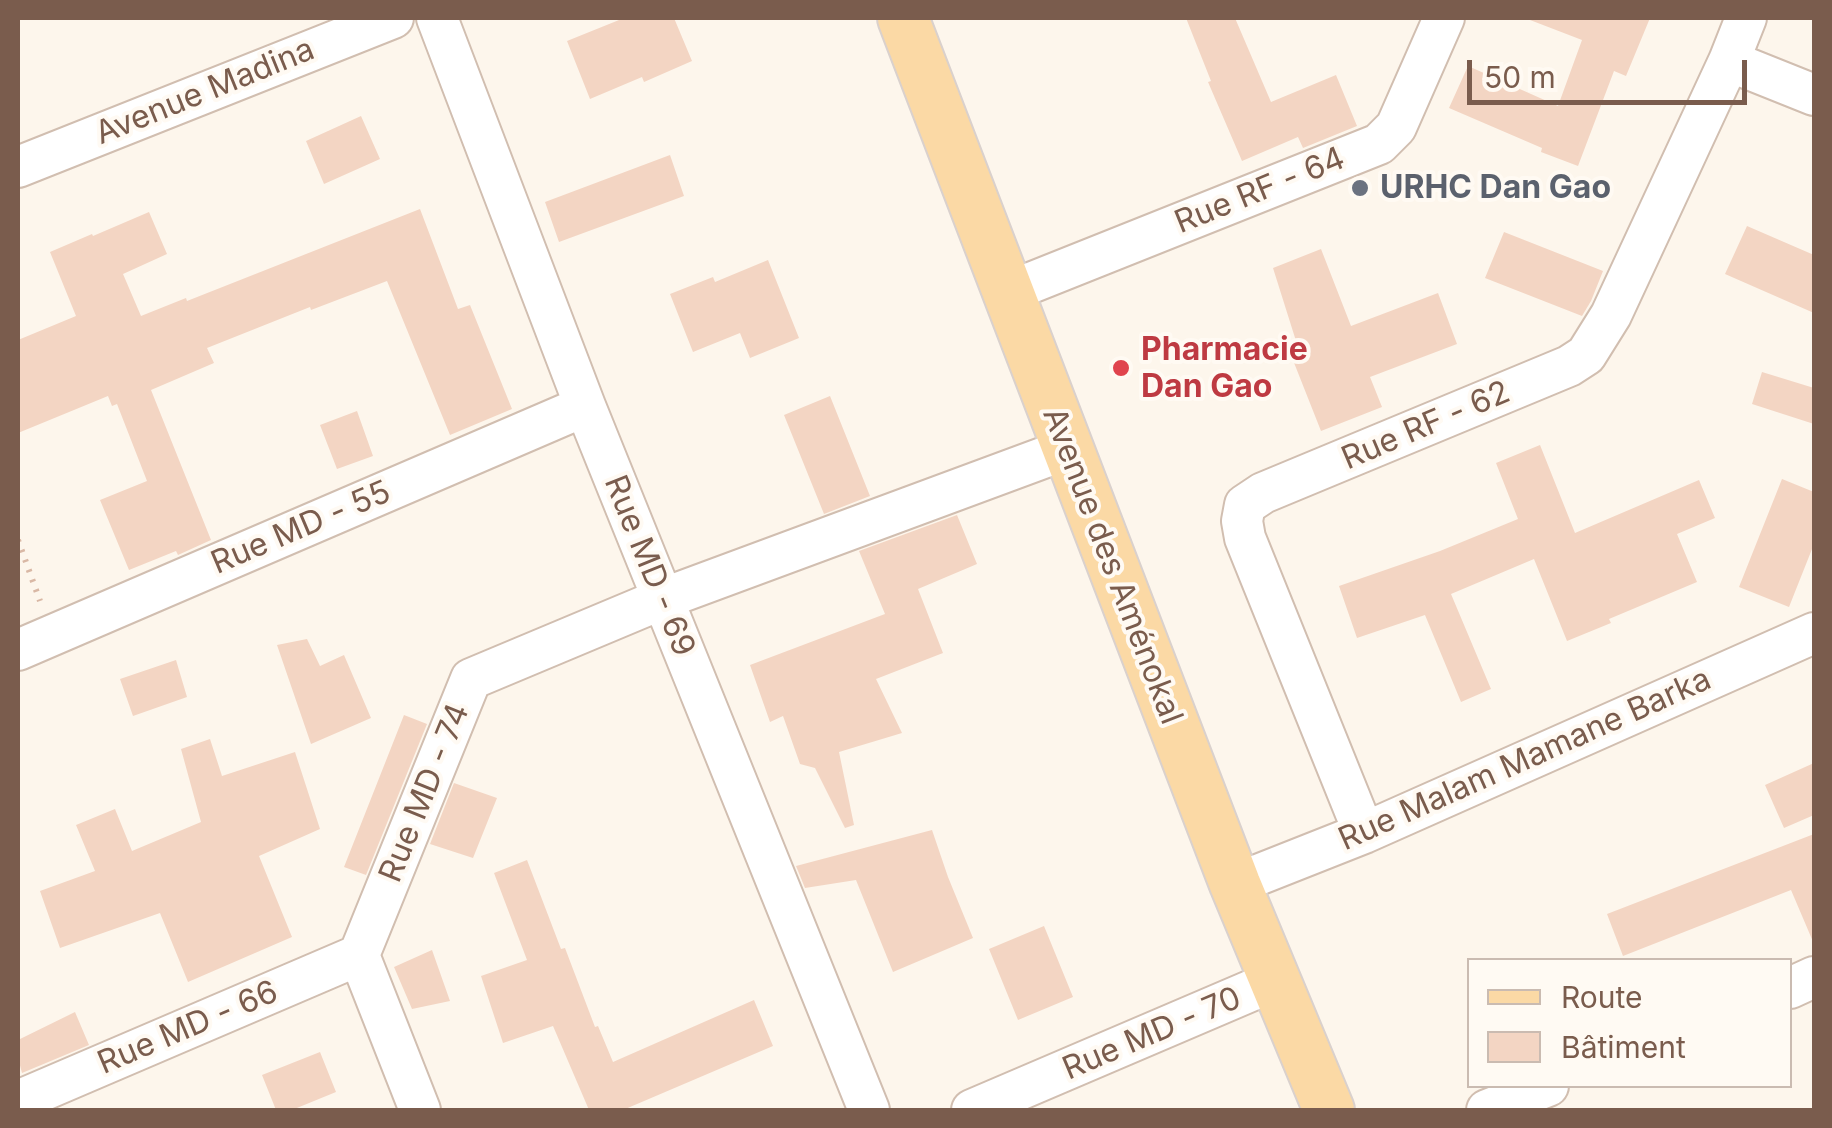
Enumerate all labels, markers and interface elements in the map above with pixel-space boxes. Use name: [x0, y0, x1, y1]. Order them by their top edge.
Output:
street label: Avenue Madina: [90, 31, 320, 153]
scale bar: [1472, 40, 1752, 102]
text: 50 m: [1484, 59, 1556, 95]
street label: Rue RF - 64: [1169, 140, 1351, 242]
place label: URHC Dan Gao: [1380, 169, 1611, 207]
marker: URHC Dan Gao: [1349, 177, 1371, 199]
place label: Pharmacie Dan Gao: [1141, 331, 1308, 406]
marker: Pharmacie Dan Gao: [1110, 357, 1132, 379]
street label: Rue RF - 62: [1336, 373, 1516, 479]
street label: Avenue des Aménokal: [1034, 402, 1190, 730]
street label: Rue MD - 69: [595, 470, 703, 662]
street label: Rue MD - 55: [206, 473, 396, 583]
street label: Rue Malam Mamane Barka: [1333, 660, 1717, 860]
street label: Rue MD - 74: [372, 698, 478, 888]
legend: [1467, 958, 1792, 1088]
street label: Rue MD - 66: [92, 973, 284, 1083]
street label: Rue MD - 70: [1057, 979, 1247, 1089]
text: Route: [1561, 979, 1643, 1015]
text: Bâtiment: [1561, 1029, 1686, 1065]

